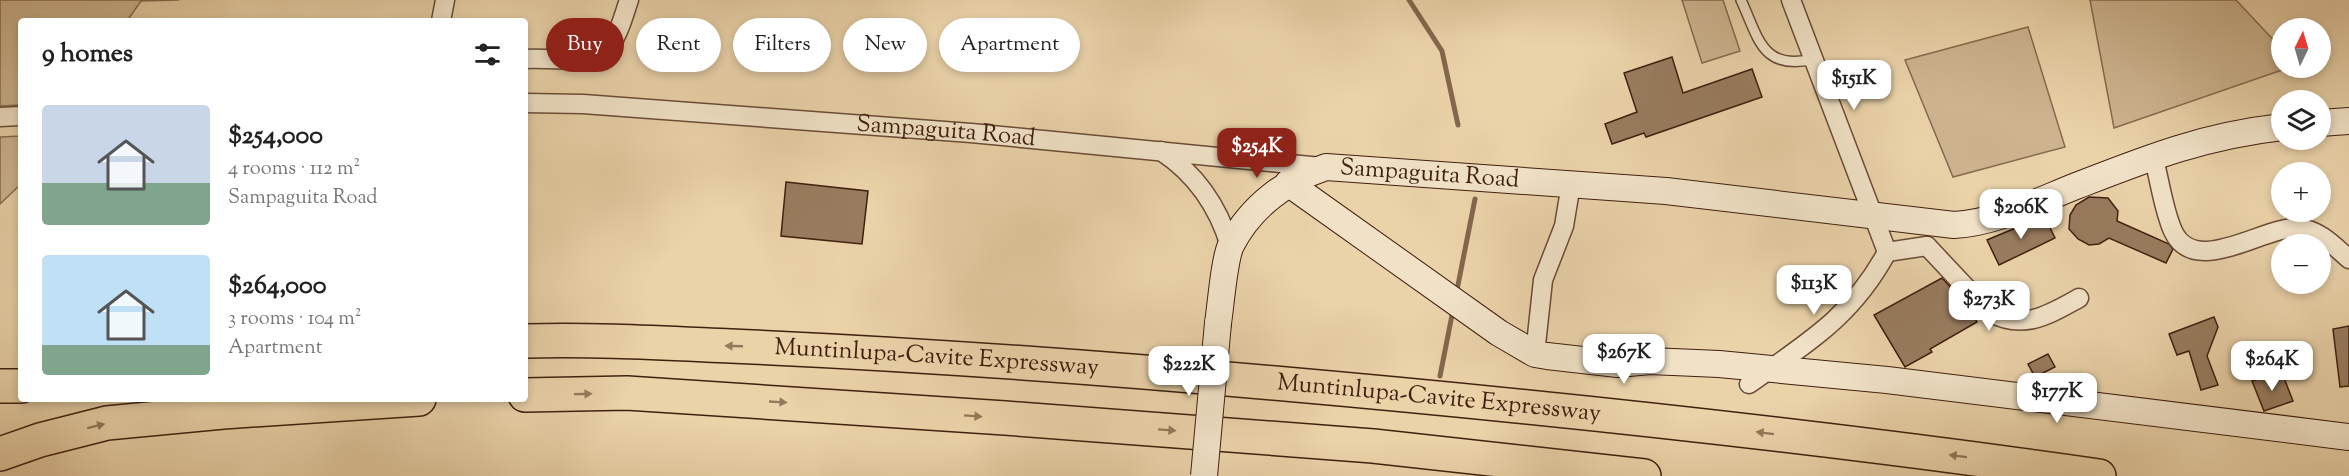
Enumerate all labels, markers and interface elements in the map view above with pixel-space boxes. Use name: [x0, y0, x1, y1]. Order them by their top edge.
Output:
chip: Buy: [546, 18, 624, 72]
chip: Rent: [636, 18, 721, 72]
chip: Filters: [733, 18, 831, 72]
chip: New: [843, 18, 927, 72]
chip: Apartment: [939, 18, 1080, 72]
north arrow: [2271, 18, 2331, 78]
map controls: [2271, 18, 2331, 294]
text: 9 homes: [42, 36, 133, 73]
icon: filters: [471, 38, 504, 71]
pin: $151K: [1812, 60, 1896, 111]
text: $151K: [1831, 65, 1877, 94]
button: layers: [2271, 90, 2331, 150]
street label: Sampaguita Road: [855, 107, 1038, 156]
text: $254,000: [228, 118, 323, 155]
pin: $254K: [1215, 128, 1299, 179]
icon: home: [90, 129, 162, 201]
text: $254K: [1231, 133, 1283, 162]
street label: Sampaguita Road: [1339, 151, 1521, 198]
text: 4 rooms · 112 m²: [228, 155, 360, 184]
button: +: [2271, 162, 2331, 222]
text: Sampaguita Road: [228, 184, 378, 213]
pin: $206K: [1979, 189, 2063, 240]
text: $206K: [1993, 194, 2049, 223]
button: −: [2271, 234, 2331, 294]
pin: $113K: [1772, 265, 1856, 316]
text: $264,000: [228, 268, 327, 305]
text: $113K: [1791, 270, 1837, 299]
icon: home: [90, 279, 162, 351]
pin: $273K: [1947, 281, 2031, 332]
text: $273K: [1963, 286, 2015, 315]
text: 3 rooms · 104 m²: [228, 305, 362, 334]
street label: Muntinlupa-Cavite Expressway: [773, 331, 1100, 385]
text: Apartment: [228, 334, 323, 363]
pin: $267K: [1582, 334, 1666, 385]
text: $267K: [1597, 339, 1651, 368]
one-way arrow: [724, 341, 743, 350]
pin: $264K: [2230, 341, 2314, 392]
pin: $222K: [1147, 346, 1231, 397]
text: $264K: [2245, 346, 2299, 375]
text: $222K: [1162, 351, 1216, 380]
street label: Muntinlupa-Cavite Expressway: [1275, 366, 1603, 431]
pin: $177K: [2015, 373, 2099, 424]
text: $177K: [2031, 378, 2083, 407]
one-way arrow: [574, 389, 593, 399]
one-way arrow: [769, 398, 788, 407]
one-way arrow: [963, 411, 982, 420]
one-way arrow: [87, 420, 105, 430]
one-way arrow: [1158, 425, 1177, 435]
one-way arrow: [1755, 429, 1774, 438]
one-way arrow: [1949, 452, 1968, 461]

